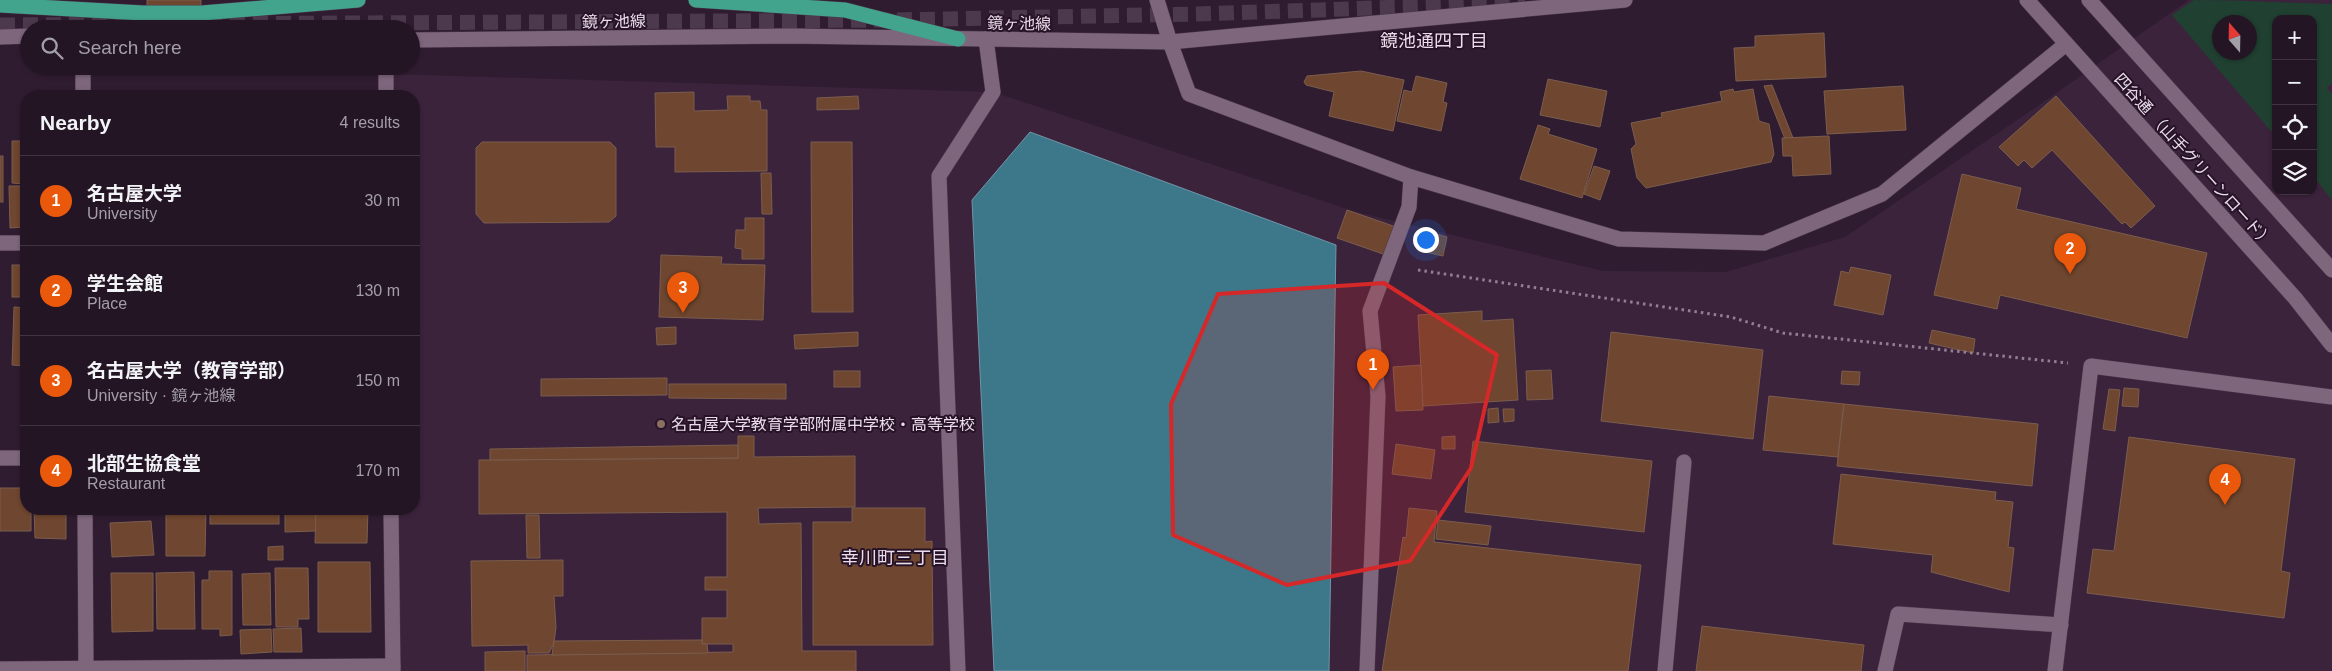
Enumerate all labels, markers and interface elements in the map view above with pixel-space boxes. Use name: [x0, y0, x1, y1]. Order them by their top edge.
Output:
street label: 鏡ヶ池線: [582, 12, 646, 31]
street label: 鏡ヶ池線: [987, 14, 1051, 33]
north arrow: [2212, 15, 2257, 60]
map controls: [2272, 15, 2317, 195]
button: +: [2272, 15, 2317, 60]
search box: [20, 20, 420, 75]
district label: 鏡池通四丁目: [1380, 31, 1488, 51]
icon: search: [38, 34, 66, 62]
text: Search here: [78, 37, 182, 58]
button: −: [2272, 60, 2317, 105]
street label: 四谷通 （山手グリーンロード）: [2111, 70, 2276, 251]
button: locate: [2272, 105, 2317, 150]
text: Nearby: [40, 111, 111, 134]
text: 4 results: [340, 114, 400, 131]
button: layers: [2272, 150, 2317, 195]
text: 名古屋大学: [87, 183, 182, 204]
text: 1: [52, 192, 60, 209]
text: 30 m: [364, 192, 400, 209]
text: University: [87, 205, 157, 222]
your location: [1413, 227, 1439, 253]
pin: 2: [2054, 233, 2086, 274]
pin: 3: [667, 272, 699, 313]
text: 学生会館: [87, 273, 163, 294]
text: 2: [52, 282, 60, 299]
text: 130 m: [356, 282, 400, 299]
text: Place: [87, 295, 127, 312]
pin: 1: [1357, 349, 1389, 390]
text: 名古屋大学（教育学部）: [87, 360, 296, 381]
text: 3: [52, 372, 60, 389]
text: 150 m: [356, 372, 400, 389]
text: University · 鏡ヶ池線: [87, 387, 235, 404]
place label: 名古屋大学教育学部附属中学校・高等学校: [671, 416, 975, 433]
marker: 名古屋大学教育学部附属中学校・高等学校: [655, 418, 667, 430]
text: 北部生協食堂: [87, 453, 201, 474]
text: 4: [52, 462, 60, 479]
text: 170 m: [356, 462, 400, 479]
pin: 4: [2209, 464, 2241, 505]
text: Restaurant: [87, 475, 165, 492]
district label: 幸川町三丁目: [841, 548, 949, 568]

